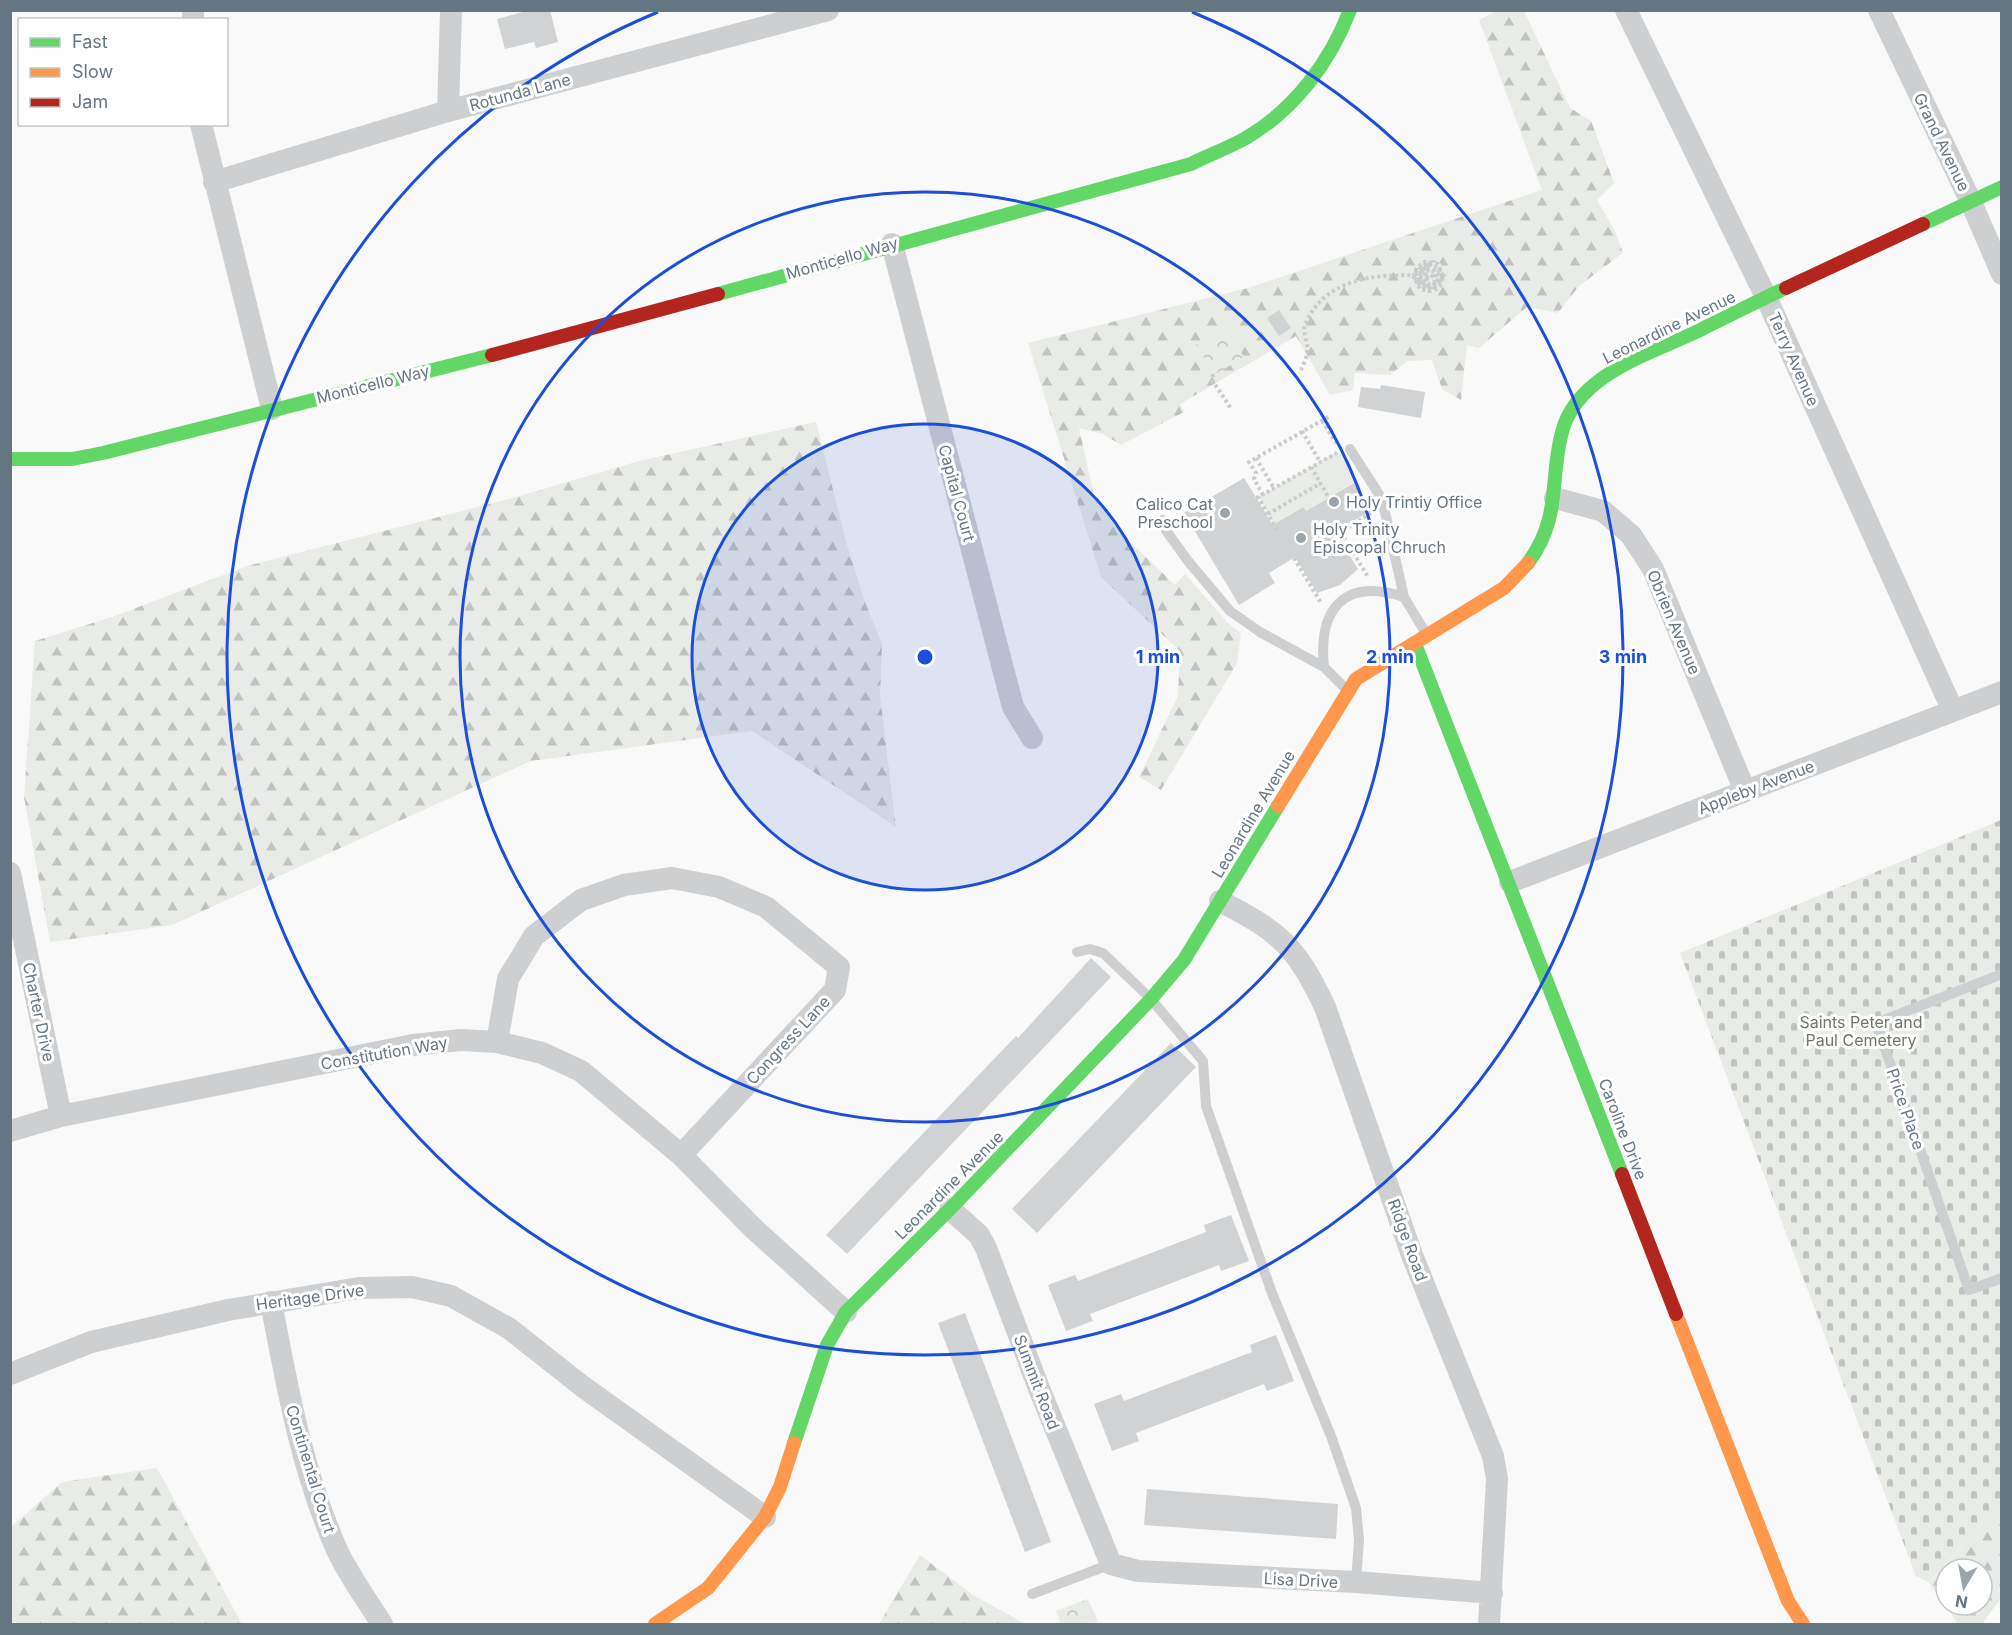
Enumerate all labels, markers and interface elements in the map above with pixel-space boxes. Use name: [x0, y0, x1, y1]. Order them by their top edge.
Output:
legend: [18, 18, 228, 126]
text: Fast: [72, 31, 108, 52]
text: Slow: [72, 61, 113, 82]
street label: Rotunda Lane: [467, 69, 573, 115]
street label: Grand Avenue: [1910, 90, 1974, 194]
text: Jam: [72, 91, 108, 112]
street label: Monticello Way: [784, 232, 900, 284]
street label: Leonardine Avenue: [1599, 286, 1739, 368]
street label: Terry Avenue: [1764, 309, 1824, 409]
street label: Monticello Way: [314, 360, 432, 408]
street label: Capital Court: [934, 442, 980, 544]
place label: Holy Trintiy Office: [1346, 492, 1482, 512]
place label: Calico Cat Preschool: [1135, 494, 1213, 532]
marker: Holy Trintiy Office: [1327, 495, 1341, 509]
marker: Calico Cat Preschool: [1218, 506, 1232, 520]
place label: Holy Trinity Episcopal Chruch: [1313, 519, 1446, 557]
marker: Holy Trinity Episcopal Chruch: [1294, 531, 1308, 545]
street label: Obrien Avenue: [1643, 567, 1705, 677]
text: 1 min: [1136, 646, 1180, 667]
text: 2 min: [1366, 646, 1414, 667]
text: 3 min: [1599, 646, 1647, 667]
centre of rings: [915, 647, 935, 667]
street label: Leonardine Avenue: [1207, 747, 1299, 881]
street label: Appleby Avenue: [1695, 756, 1817, 818]
street label: Charter Drive: [19, 961, 59, 1063]
street label: Congress Lane: [742, 992, 834, 1088]
park label: Saints Peter and Paul Cemetery: [1799, 1012, 1923, 1050]
street label: Constitution Way: [319, 1032, 449, 1074]
street label: Price Place: [1883, 1066, 1929, 1152]
street label: Caroline Drive: [1595, 1076, 1651, 1182]
street label: Leonardine Avenue: [891, 1127, 1007, 1243]
street label: Ridge Road: [1384, 1196, 1432, 1284]
street label: Heritage Drive: [255, 1280, 365, 1314]
street label: Summit Road: [1010, 1332, 1064, 1432]
street label: Continental Court: [282, 1402, 340, 1536]
north arrow: [1934, 1557, 1994, 1617]
street label: Lisa Drive: [1263, 1568, 1339, 1592]
text: N: [1954, 1591, 1969, 1613]

